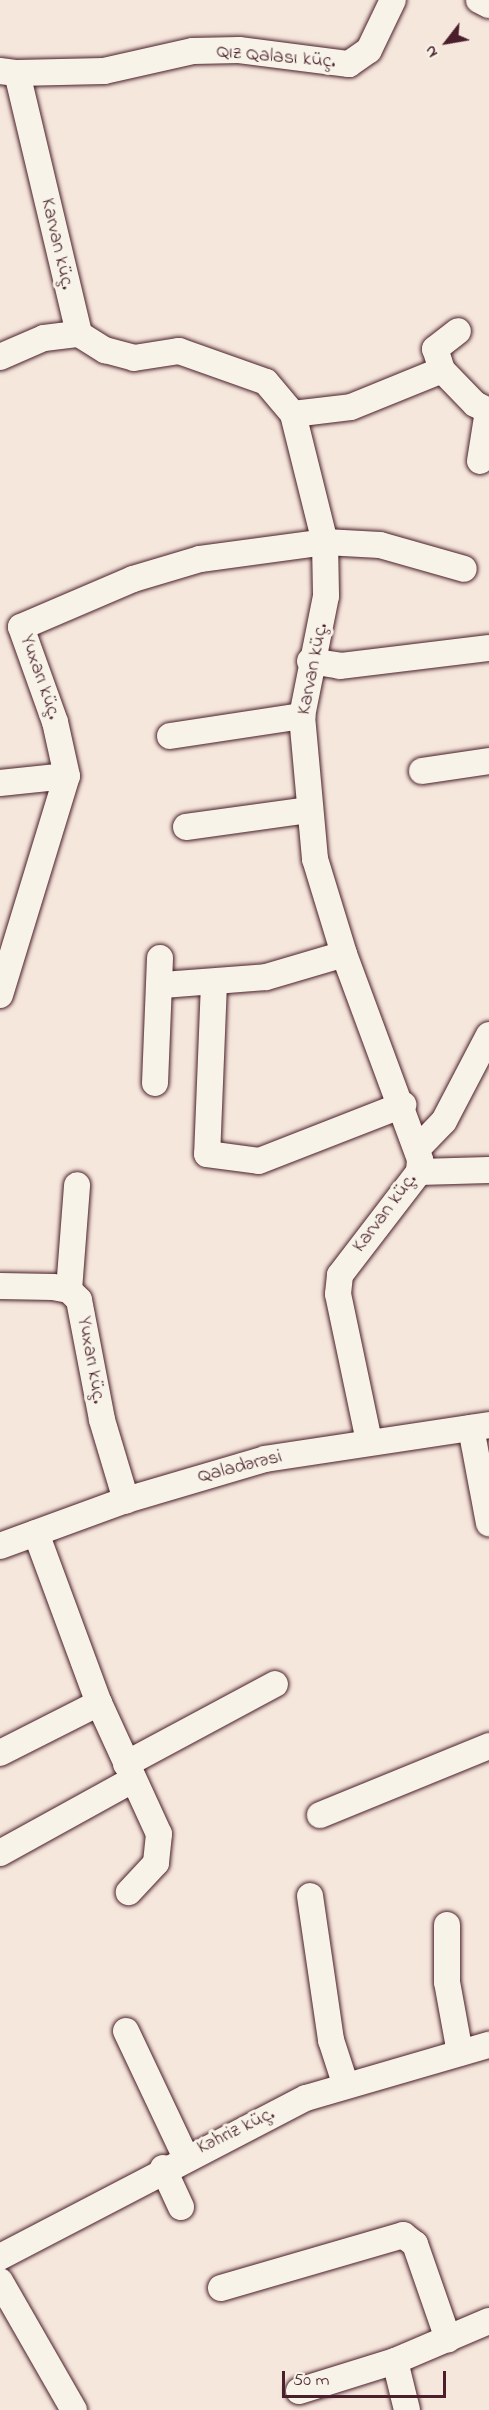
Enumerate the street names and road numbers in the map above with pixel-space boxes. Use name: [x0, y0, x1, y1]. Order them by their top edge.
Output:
street label: Qız Qalası küç.: [215, 40, 337, 74]
street label: Karvan küç.: [35, 196, 79, 292]
street label: Karvan küç.: [292, 621, 334, 717]
street label: Yuxarı küç.: [14, 631, 66, 723]
street label: Karvan küç.: [347, 1169, 423, 1257]
street label: Yuxarı küç.: [72, 1314, 110, 1406]
street label: Qaladərəsi: [195, 1445, 285, 1489]
street label: Kəhriz küç.: [193, 2102, 279, 2160]

